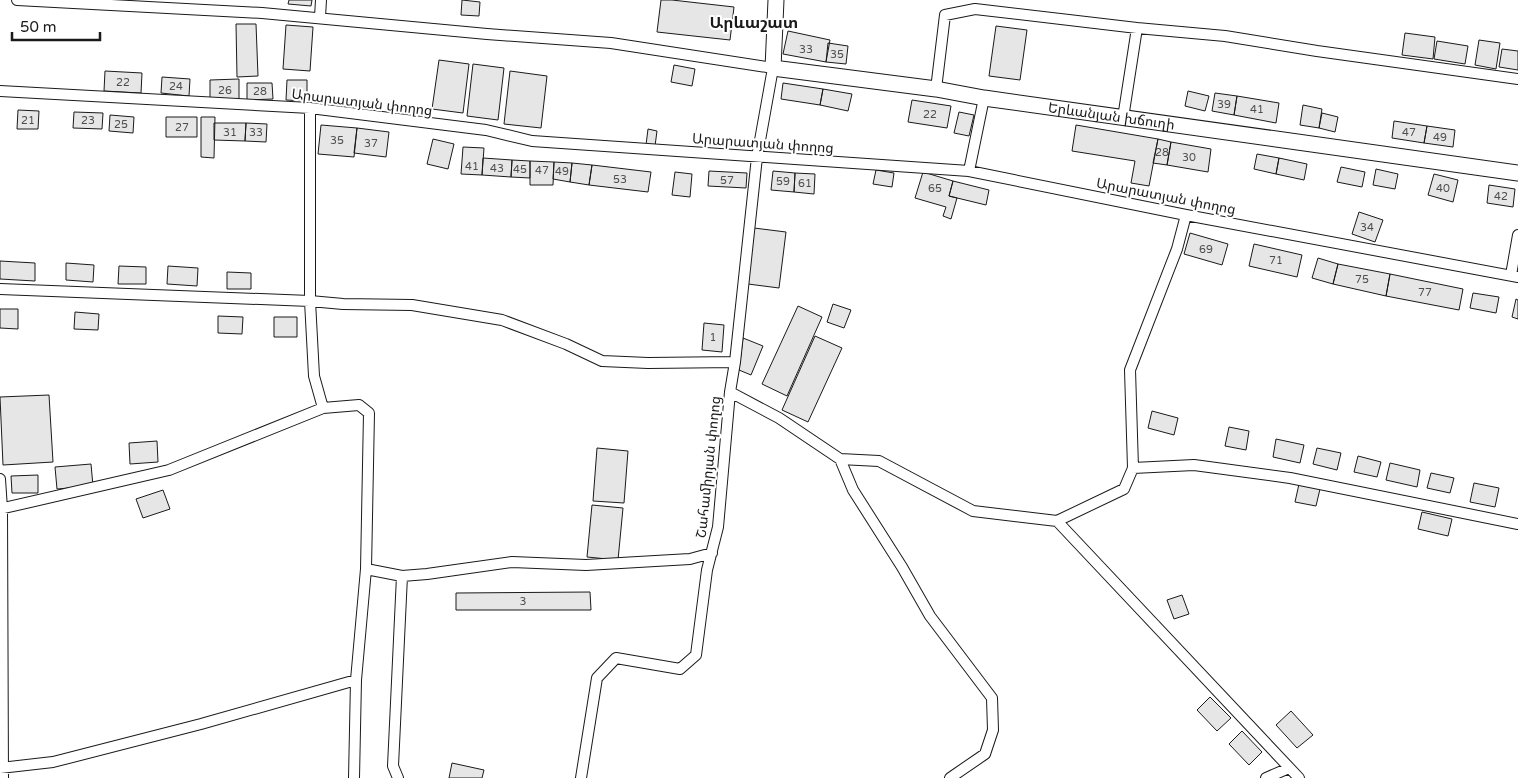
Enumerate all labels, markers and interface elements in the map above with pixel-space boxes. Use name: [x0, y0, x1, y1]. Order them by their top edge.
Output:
scale bar: [12, 10, 100, 42]
district label: Արևաշատ: [710, 13, 798, 33]
text: 50 m: [20, 18, 57, 36]
house number: 33: [799, 43, 813, 56]
house number: 35: [830, 48, 844, 61]
house number: 22: [116, 76, 130, 89]
house number: 24: [169, 80, 183, 93]
house number: 26: [218, 84, 232, 97]
house number: 28: [253, 85, 267, 98]
street label: Արարատյան փողոց: [290, 85, 433, 120]
house number: 39: [1217, 98, 1231, 111]
street label: Երևանյան խճուղի: [1047, 99, 1176, 134]
house number: 41: [1250, 103, 1264, 116]
house number: 22: [923, 108, 937, 121]
house number: 21: [21, 114, 35, 127]
house number: 23: [81, 114, 95, 127]
house number: 25: [114, 118, 128, 131]
house number: 27: [175, 121, 189, 134]
house number: 31: [223, 126, 237, 139]
house number: 33: [249, 126, 263, 139]
house number: 47: [1402, 126, 1416, 139]
street label: Արարատյան փողոց: [692, 130, 834, 157]
house number: 49: [1433, 131, 1447, 144]
house number: 35: [330, 134, 344, 147]
house number: 37: [364, 137, 378, 150]
house number: 28: [1155, 146, 1169, 159]
house number: 30: [1182, 151, 1196, 164]
house number: 41: [465, 160, 479, 173]
house number: 43: [490, 162, 504, 175]
house number: 45: [513, 163, 527, 176]
house number: 47: [535, 164, 549, 177]
house number: 49: [555, 165, 569, 178]
house number: 53: [613, 173, 627, 186]
house number: 57: [720, 174, 734, 187]
house number: 59: [776, 175, 790, 188]
street label: Արարատյան փողոց: [1095, 175, 1237, 218]
house number: 61: [798, 177, 812, 190]
house number: 65: [928, 182, 942, 195]
house number: 40: [1436, 182, 1450, 195]
house number: 42: [1494, 190, 1508, 203]
house number: 34: [1360, 221, 1374, 234]
house number: 69: [1199, 243, 1213, 256]
house number: 71: [1269, 254, 1283, 267]
house number: 75: [1355, 273, 1369, 286]
house number: 77: [1418, 286, 1432, 299]
house number: 1: [710, 331, 716, 344]
street label: Շահամիրյան փողոց: [693, 395, 724, 539]
house number: 3: [520, 595, 527, 608]

